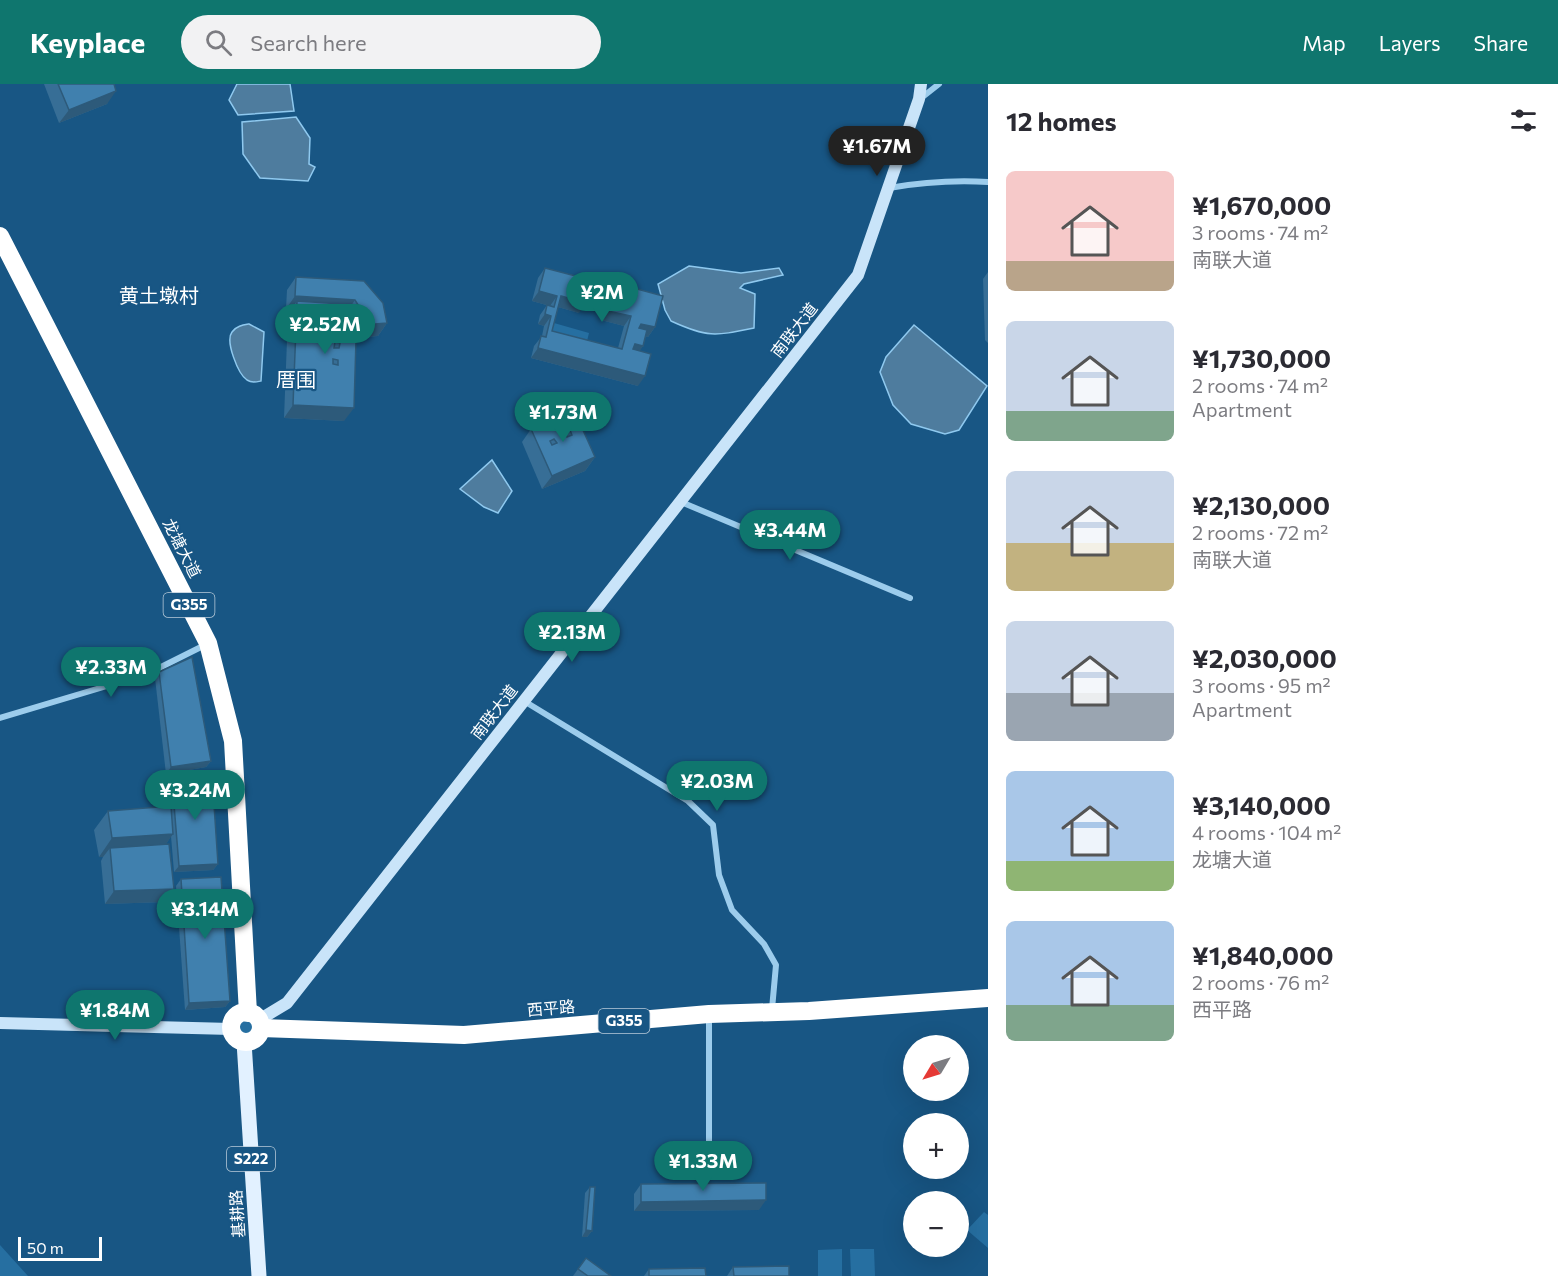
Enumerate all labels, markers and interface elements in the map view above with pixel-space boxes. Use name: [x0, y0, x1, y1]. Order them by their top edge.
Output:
search box: [181, 15, 601, 69]
text: Keyplace: [30, 25, 145, 59]
icon: search: [202, 26, 235, 59]
text: Search here: [250, 29, 367, 56]
text: Map: [1302, 30, 1346, 55]
text: Layers: [1379, 30, 1441, 55]
text: Share: [1474, 30, 1528, 55]
icon: filters: [1507, 104, 1540, 137]
text: 12 homes: [1006, 105, 1117, 136]
pin: ¥1.67M: [828, 126, 926, 177]
text: ¥1.67M: [842, 133, 912, 157]
text: ¥1,670,000: [1192, 189, 1331, 220]
icon: home: [1054, 195, 1126, 267]
text: 3 rooms · 74 m²: [1192, 220, 1328, 244]
text: 南联大道: [1192, 247, 1272, 271]
pin: ¥2M: [573, 272, 631, 323]
text: ¥2M: [580, 279, 624, 303]
district label: 黄土墩村: [119, 283, 199, 307]
street label: 南联大道: [766, 299, 821, 361]
pin: ¥2.52M: [276, 304, 374, 355]
text: ¥2.52M: [289, 311, 361, 335]
text: ¥1,730,000: [1192, 342, 1331, 373]
icon: home: [1054, 345, 1126, 417]
district label: 厝围: [276, 367, 316, 391]
text: 2 rooms · 74 m²: [1192, 373, 1328, 397]
pin: ¥1.73M: [514, 392, 612, 443]
text: Apartment: [1192, 397, 1292, 421]
text: ¥1.73M: [529, 399, 597, 423]
text: ¥2,130,000: [1192, 489, 1330, 520]
icon: home: [1054, 495, 1126, 567]
pin: ¥3.44M: [741, 510, 839, 561]
street label: 龙塘大道: [159, 515, 205, 581]
text: ¥3.44M: [753, 517, 827, 541]
text: 2 rooms · 72 m²: [1192, 520, 1328, 544]
text: 南联大道: [1192, 547, 1272, 571]
road number: G355: [164, 593, 214, 617]
pin: ¥2.13M: [523, 612, 621, 663]
text: ¥2.13M: [538, 619, 606, 643]
text: ¥2,030,000: [1192, 642, 1337, 673]
icon: home: [1054, 645, 1126, 717]
pin: ¥2.33M: [62, 647, 160, 698]
text: ¥2.33M: [75, 654, 147, 678]
text: 3 rooms · 95 m²: [1192, 673, 1331, 697]
street label: 南联大道: [466, 681, 521, 743]
text: Apartment: [1192, 697, 1292, 721]
pin: ¥2.03M: [668, 761, 766, 812]
text: ¥2.03M: [680, 768, 754, 792]
pin: ¥3.24M: [146, 770, 244, 821]
text: ¥3.24M: [159, 777, 231, 801]
text: ¥3,140,000: [1192, 789, 1331, 820]
icon: home: [1054, 795, 1126, 867]
text: 4 rooms · 104 m²: [1192, 820, 1341, 844]
text: 龙塘大道: [1192, 847, 1272, 871]
pin: ¥3.14M: [156, 889, 254, 940]
text: ¥3.14M: [171, 896, 239, 920]
text: ¥1,840,000: [1192, 939, 1333, 970]
icon: home: [1054, 945, 1126, 1017]
text: 2 rooms · 76 m²: [1192, 970, 1329, 994]
pin: ¥1.84M: [66, 990, 164, 1041]
street label: 西平路: [526, 996, 576, 1019]
text: ¥1.84M: [80, 997, 150, 1021]
text: 西平路: [1192, 997, 1252, 1021]
road number: G355: [598, 1009, 650, 1033]
north arrow: [903, 1035, 969, 1101]
map controls: [903, 1035, 969, 1257]
button: +: [903, 1113, 969, 1179]
pin: ¥1.33M: [654, 1141, 752, 1192]
road number: S222: [227, 1147, 275, 1171]
text: ¥1.33M: [668, 1148, 738, 1172]
street label: 基耕路: [225, 1189, 248, 1239]
button: −: [903, 1191, 969, 1257]
scale bar: [18, 1234, 102, 1262]
text: 50 m: [27, 1238, 64, 1257]

